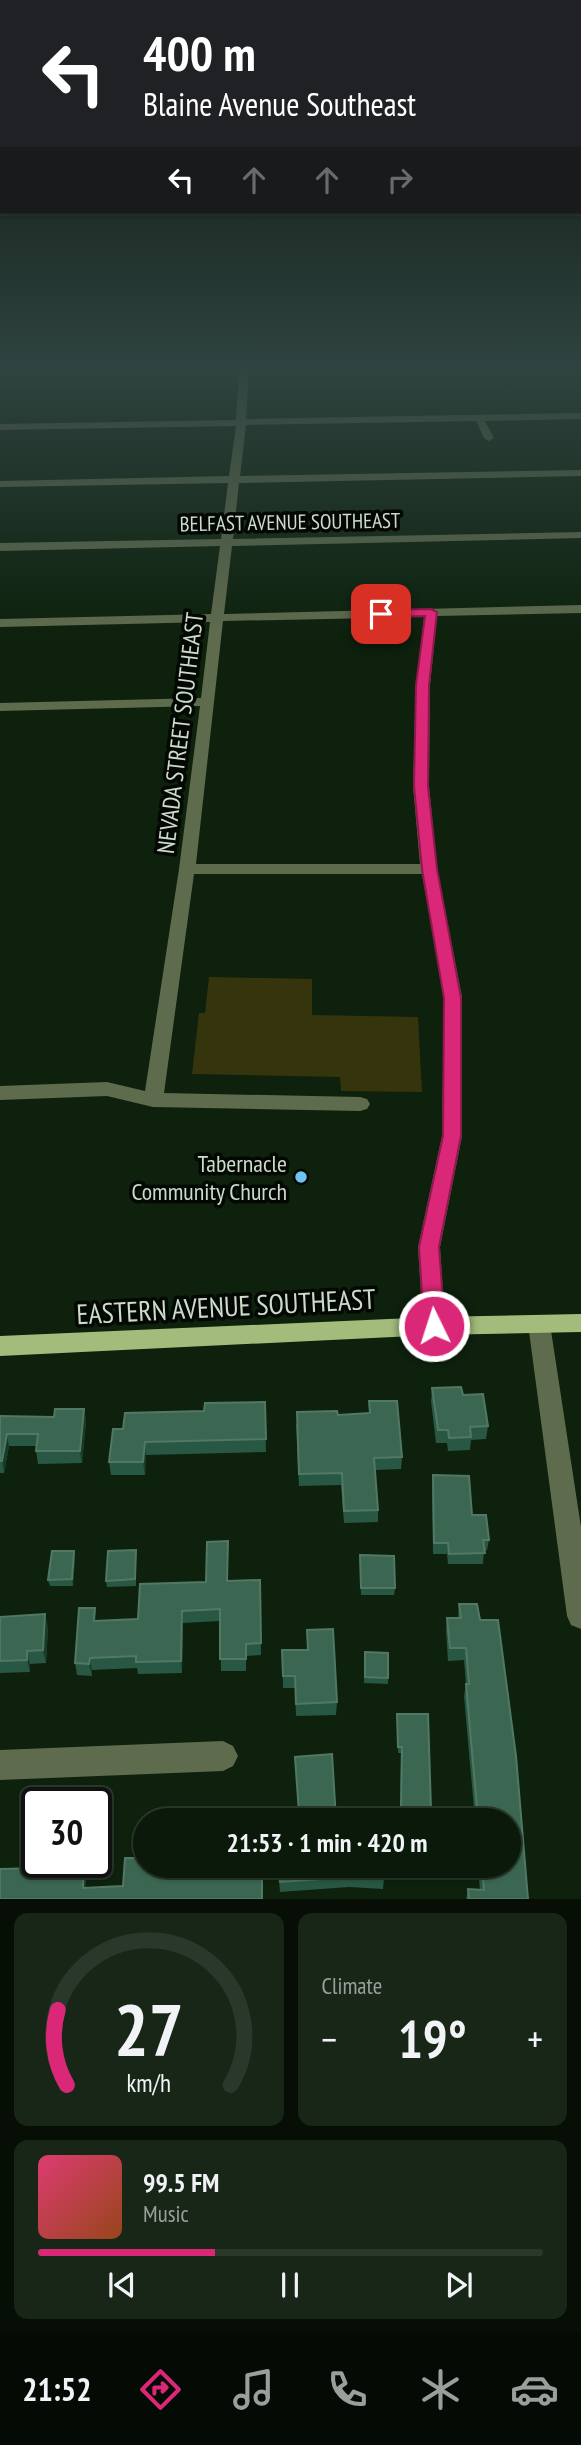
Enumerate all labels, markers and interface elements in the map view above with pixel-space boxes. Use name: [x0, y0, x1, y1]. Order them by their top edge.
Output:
text: 400 m: [143, 21, 256, 85]
icon: left: [28, 28, 119, 119]
text: Blaine Avenue Southeast: [143, 83, 416, 125]
icon: left: [162, 161, 200, 199]
icon: ahead: [235, 161, 273, 199]
icon: ahead: [308, 161, 346, 199]
icon: right: [381, 161, 419, 199]
street label: BELFAST AVENUE SOUTHEAST: [179, 507, 401, 537]
pin: [351, 584, 411, 644]
icon: arrive: [362, 595, 400, 633]
street label: NEVADA STREET SOUTHEAST: [150, 610, 210, 855]
place label: Tabernacle Community Church: [131, 1148, 287, 1207]
marker: Tabernacle Community Church: [293, 1169, 309, 1185]
street label: EASTERN AVENUE SOUTHEAST: [76, 1280, 377, 1332]
position arrow: [397, 1289, 471, 1363]
speed limit sign: 30: [21, 1787, 112, 1878]
text: 21:53 · 1 min · 420 m: [227, 1826, 427, 1859]
text: Climate: [322, 1971, 382, 2000]
text: 27: [114, 1982, 184, 2076]
text: 19°: [398, 2005, 467, 2072]
text: −: [322, 2014, 337, 2063]
text: +: [527, 2014, 543, 2063]
text: km/h: [127, 2067, 171, 2099]
text: 99.5 FM: [143, 2166, 219, 2199]
text: Music: [143, 2199, 189, 2228]
icon: previous: [103, 2266, 141, 2304]
icon: pause: [271, 2266, 309, 2304]
icon: next: [440, 2266, 478, 2304]
icon: directions: [136, 2365, 185, 2414]
icon: music: [229, 2365, 278, 2414]
icon: phone: [323, 2365, 372, 2414]
icon: climate: [416, 2365, 465, 2414]
icon: car: [510, 2365, 559, 2414]
text: 21:52: [22, 2368, 91, 2410]

